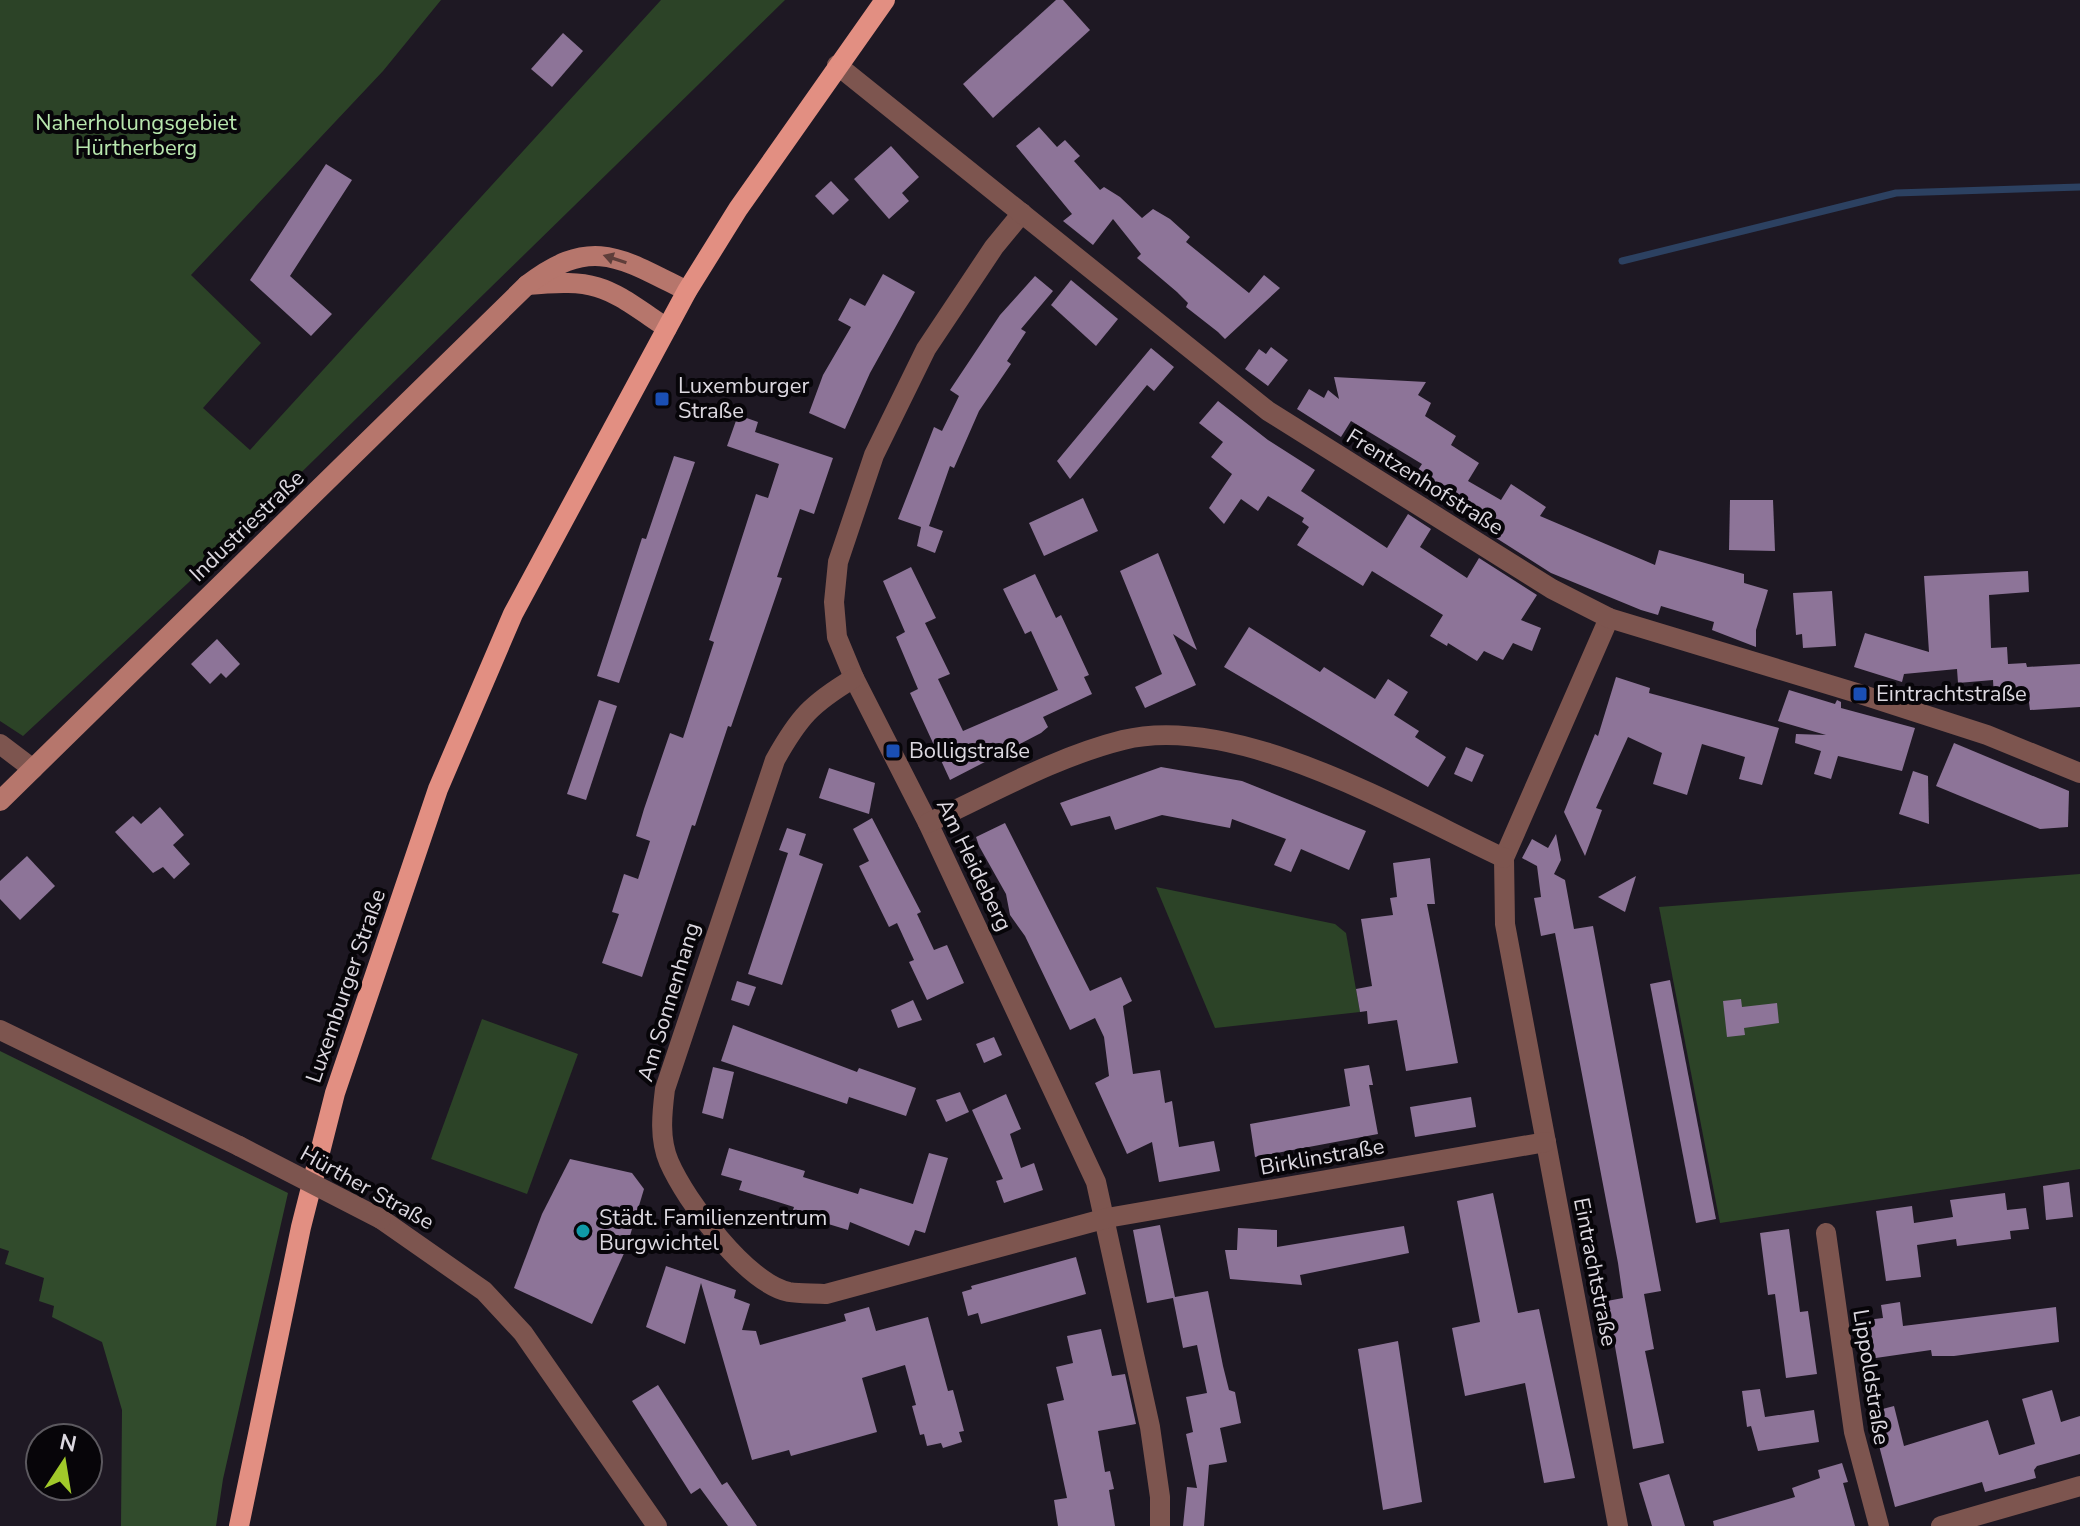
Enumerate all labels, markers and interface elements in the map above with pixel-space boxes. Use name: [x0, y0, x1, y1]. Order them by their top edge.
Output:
park label: Naherholungsgebiet Hürtherberg: [35, 108, 237, 163]
one-way arrow: [603, 252, 627, 265]
place label: Luxemburger Straße: [678, 371, 809, 426]
marker: Luxemburger Straße: [653, 390, 671, 408]
street label: Frentzenhofstraße: [1341, 421, 1509, 543]
street label: Industriestraße: [183, 463, 311, 589]
place label: Eintrachtstraße: [1876, 679, 2027, 709]
marker: Eintrachtstraße: [1851, 685, 1869, 703]
place label: Bolligstraße: [909, 736, 1030, 766]
marker: Bolligstraße: [884, 742, 902, 760]
street label: Am Heideberg: [929, 794, 1019, 936]
street label: Luxemburger Straße: [299, 885, 393, 1087]
street label: Am Sonnenhang: [631, 919, 707, 1085]
street label: Birklinstraße: [1257, 1131, 1387, 1183]
street label: Hürther Straße: [295, 1139, 439, 1237]
street label: Eintrachtstraße: [1566, 1195, 1624, 1349]
place label: Städt. Familienzentrum Burgwichtel: [599, 1203, 827, 1258]
marker: Städt. Familienzentrum Burgwichtel: [574, 1222, 592, 1240]
street label: Lippoldstraße: [1845, 1307, 1897, 1447]
north arrow: [24, 1422, 104, 1502]
text: N: [57, 1427, 79, 1460]

